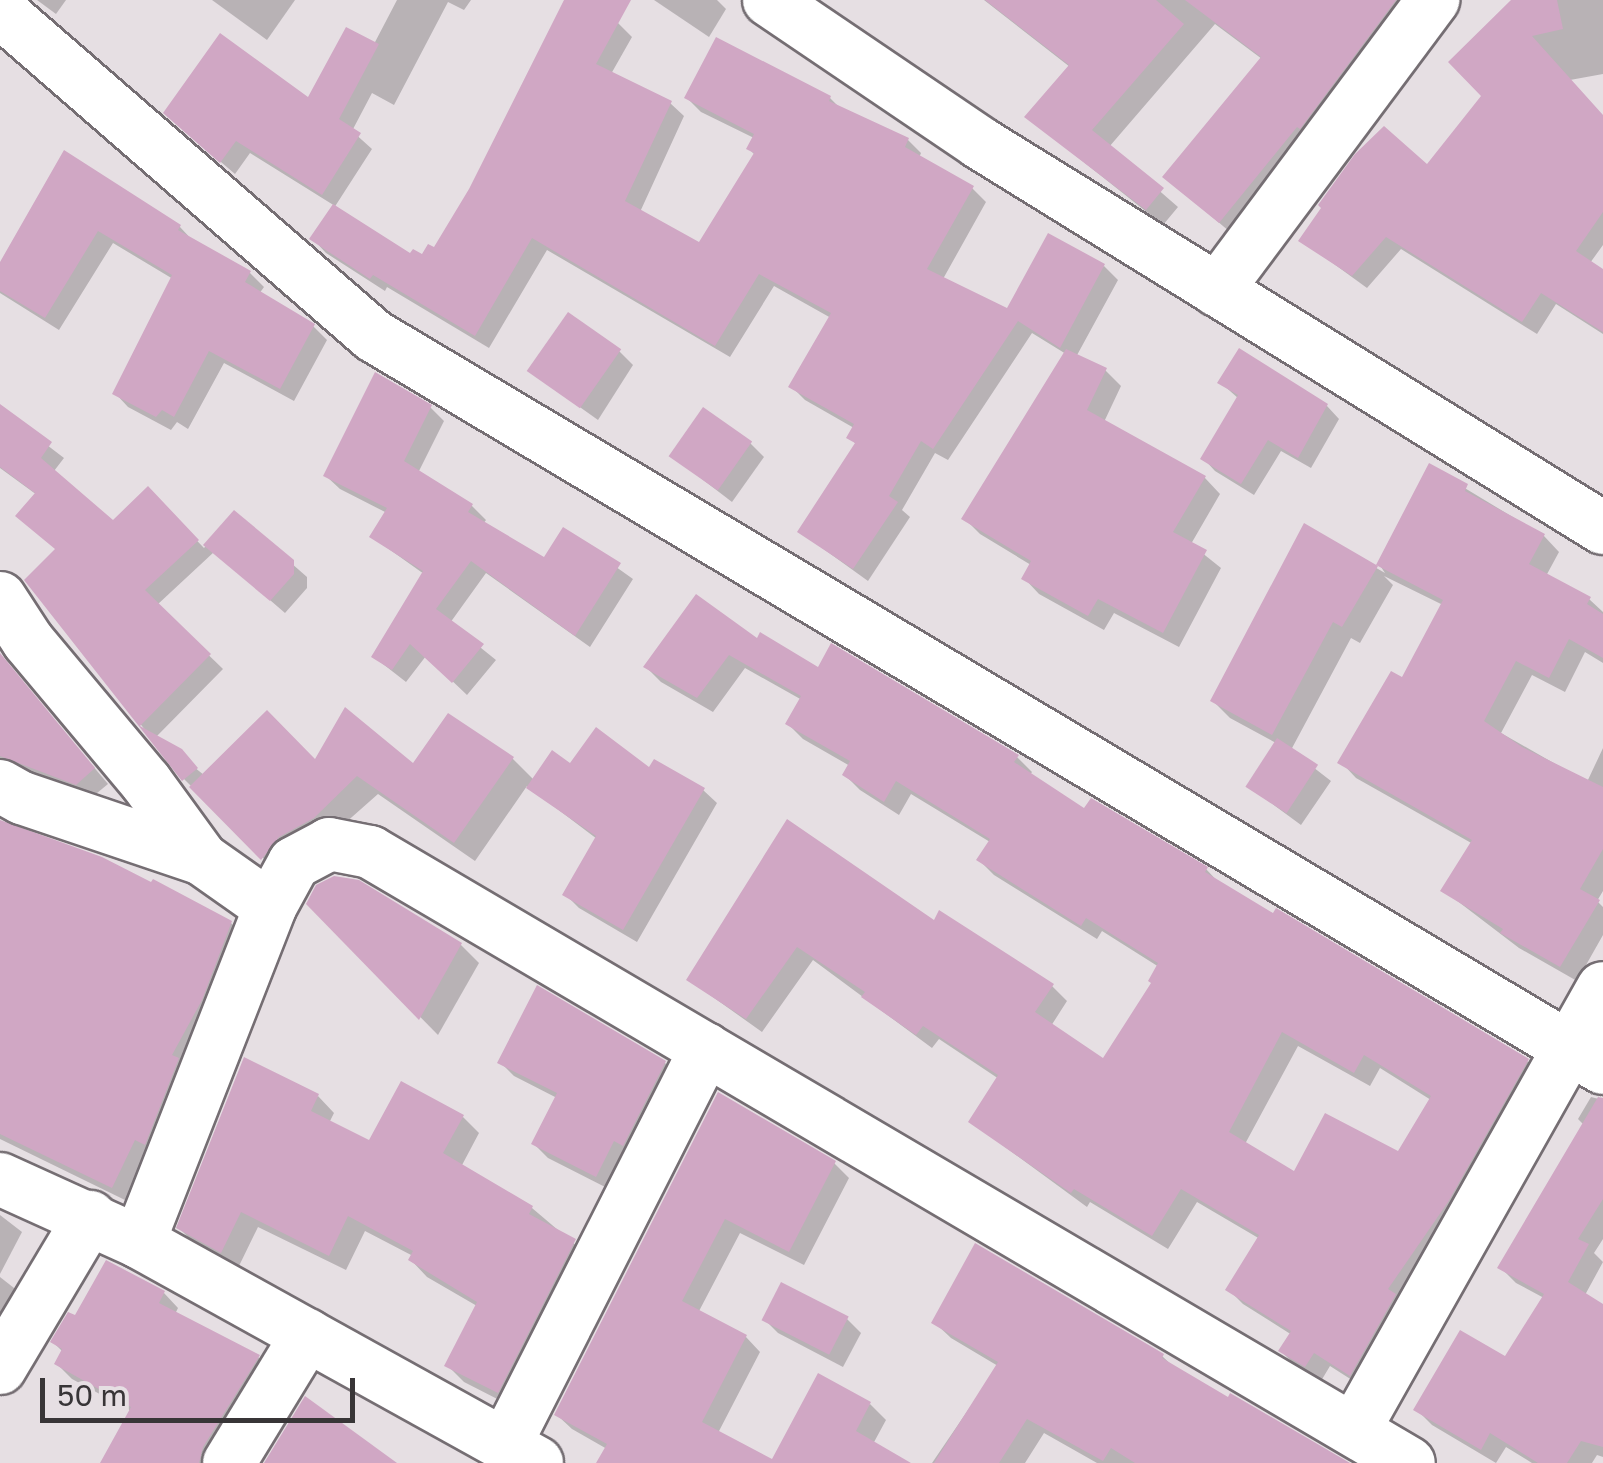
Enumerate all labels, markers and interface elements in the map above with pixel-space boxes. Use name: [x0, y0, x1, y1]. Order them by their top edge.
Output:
scale bar: [45, 1358, 360, 1420]
text: 50 m: [57, 1377, 127, 1413]

